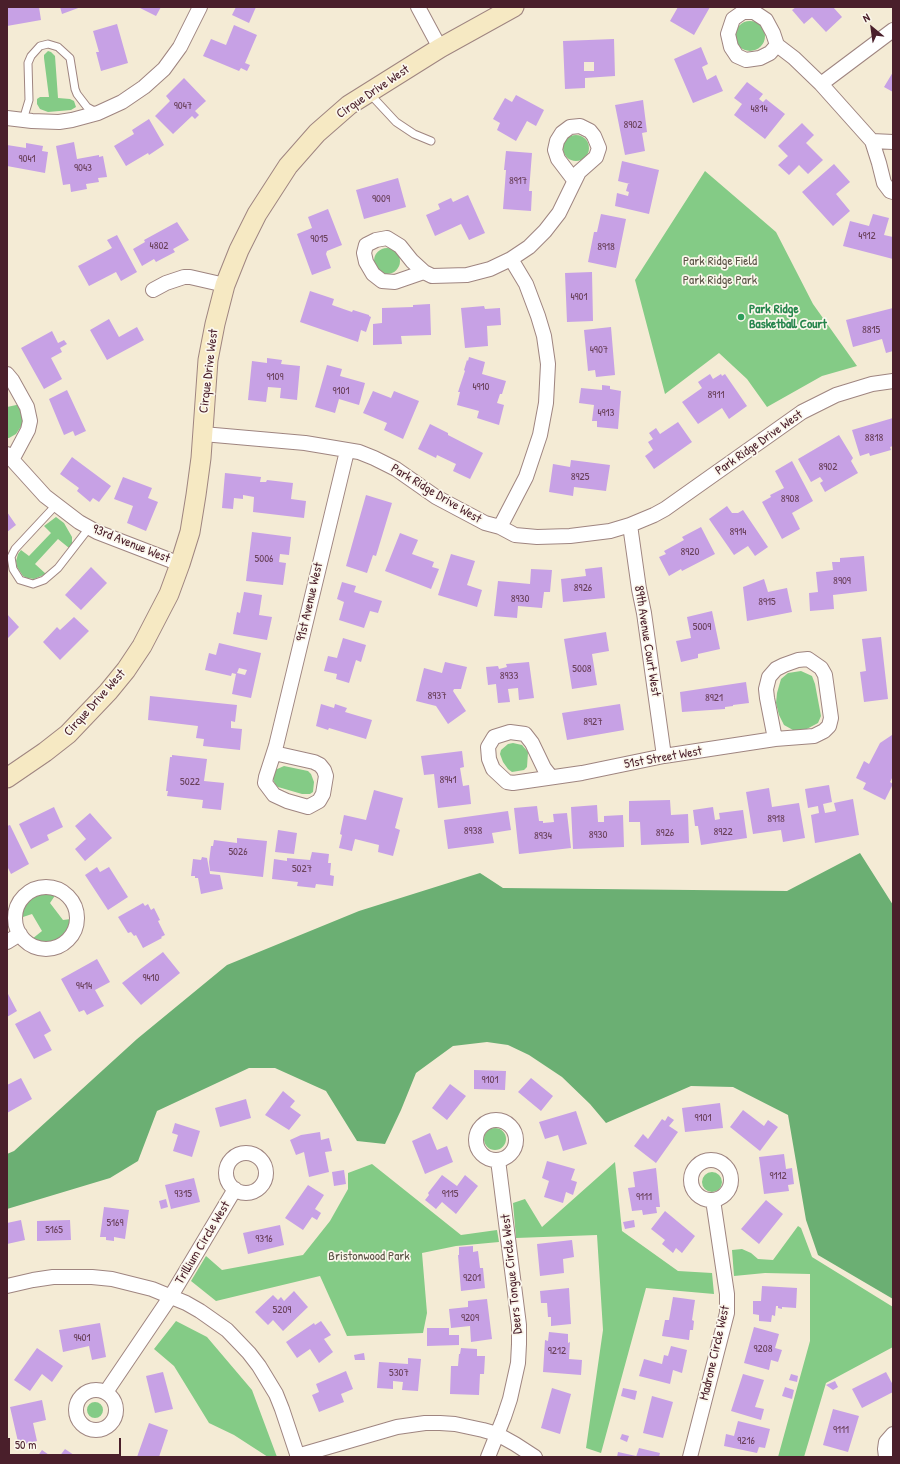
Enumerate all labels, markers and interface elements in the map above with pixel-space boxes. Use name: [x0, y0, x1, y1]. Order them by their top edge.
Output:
north arrow: [852, 8, 892, 48]
text: N: [860, 10, 872, 25]
street label: Cirque Drive West: [334, 62, 412, 122]
house number: 9047: [174, 99, 192, 113]
house number: 4814: [750, 102, 768, 116]
house number: 8902: [624, 118, 642, 132]
house number: 9041: [18, 152, 36, 166]
house number: 9043: [74, 161, 92, 175]
house number: 8917: [509, 174, 527, 188]
house number: 9009: [372, 192, 390, 206]
house number: 4912: [858, 229, 876, 243]
house number: 9015: [310, 232, 328, 246]
house number: 4802: [150, 239, 168, 253]
house number: 8918: [597, 240, 615, 254]
park label: Park Ridge Field: [683, 254, 757, 270]
park label: Park Ridge Park: [683, 273, 757, 289]
house number: 4901: [570, 290, 588, 304]
place label: Park Ridge Basketball Court: [749, 302, 827, 333]
marker: Park Ridge Basketball Court: [736, 312, 746, 322]
house number: 8815: [862, 323, 880, 337]
street label: Cirque Drive West: [196, 328, 222, 414]
house number: 4907: [590, 343, 608, 357]
house number: 9109: [267, 370, 283, 384]
house number: 4910: [472, 380, 490, 394]
house number: 9101: [333, 384, 349, 398]
house number: 8911: [708, 388, 724, 402]
house number: 4913: [597, 406, 615, 420]
street label: Park Ridge Drive West: [712, 407, 806, 479]
house number: 8818: [865, 431, 883, 445]
house number: 8902: [819, 460, 837, 474]
street label: Park Ridge Drive West: [388, 461, 484, 527]
house number: 8925: [571, 470, 589, 484]
house number: 8908: [781, 492, 799, 506]
street label: 93rd Avenue West: [90, 521, 172, 567]
house number: 8914: [730, 525, 746, 539]
house number: 8920: [681, 545, 699, 559]
house number: 5006: [255, 552, 273, 566]
street label: 91st Avenue West: [293, 561, 327, 643]
house number: 8909: [833, 574, 851, 588]
house number: 8926: [574, 581, 592, 595]
street label: 89th Avenue Court West: [631, 584, 663, 698]
house number: 8930: [511, 592, 529, 606]
house number: 8915: [758, 595, 776, 609]
house number: 5009: [693, 620, 711, 634]
house number: 5008: [572, 662, 592, 676]
street label: Cirque Drive West: [61, 666, 129, 740]
house number: 8933: [500, 669, 518, 683]
house number: 8937: [427, 689, 447, 703]
house number: 8921: [705, 691, 723, 705]
house number: 8927: [583, 715, 603, 729]
street label: 51st Street West: [623, 743, 703, 773]
house number: 8941: [440, 773, 456, 787]
house number: 5022: [180, 775, 200, 789]
house number: 8918: [767, 812, 785, 826]
house number: 8938: [464, 824, 482, 838]
house number: 8922: [713, 825, 733, 839]
house number: 8926: [656, 826, 674, 840]
house number: 8930: [589, 828, 607, 842]
house number: 8934: [534, 829, 552, 843]
house number: 5026: [228, 845, 248, 859]
house number: 5027: [292, 862, 312, 876]
house number: 9410: [142, 971, 160, 985]
house number: 9414: [76, 979, 92, 993]
house number: 9101: [482, 1073, 498, 1087]
house number: 9101: [695, 1111, 711, 1125]
house number: 9112: [769, 1169, 787, 1183]
house number: 9315: [174, 1187, 192, 1201]
house number: 9115: [442, 1187, 458, 1201]
house number: 9111: [636, 1190, 652, 1204]
street label: Trillium Circle West: [172, 1199, 234, 1287]
street label: Deers Tongue Circle West: [498, 1213, 526, 1335]
house number: 5169: [106, 1216, 124, 1230]
house number: 5165: [45, 1223, 63, 1237]
house number: 9316: [255, 1232, 273, 1246]
park label: Bristonwood Park: [328, 1249, 410, 1265]
house number: 9201: [463, 1271, 481, 1285]
house number: 5209: [273, 1303, 291, 1317]
street label: Madrone Circle West: [697, 1304, 733, 1402]
house number: 9209: [461, 1311, 479, 1325]
house number: 9401: [73, 1331, 91, 1345]
house number: 9208: [754, 1342, 772, 1356]
house number: 9212: [548, 1344, 566, 1358]
house number: 5307: [389, 1366, 409, 1380]
house number: 9111: [833, 1423, 849, 1437]
scale bar: [10, 1430, 123, 1456]
house number: 9216: [737, 1434, 755, 1448]
text: 50 m: [15, 1436, 36, 1453]

